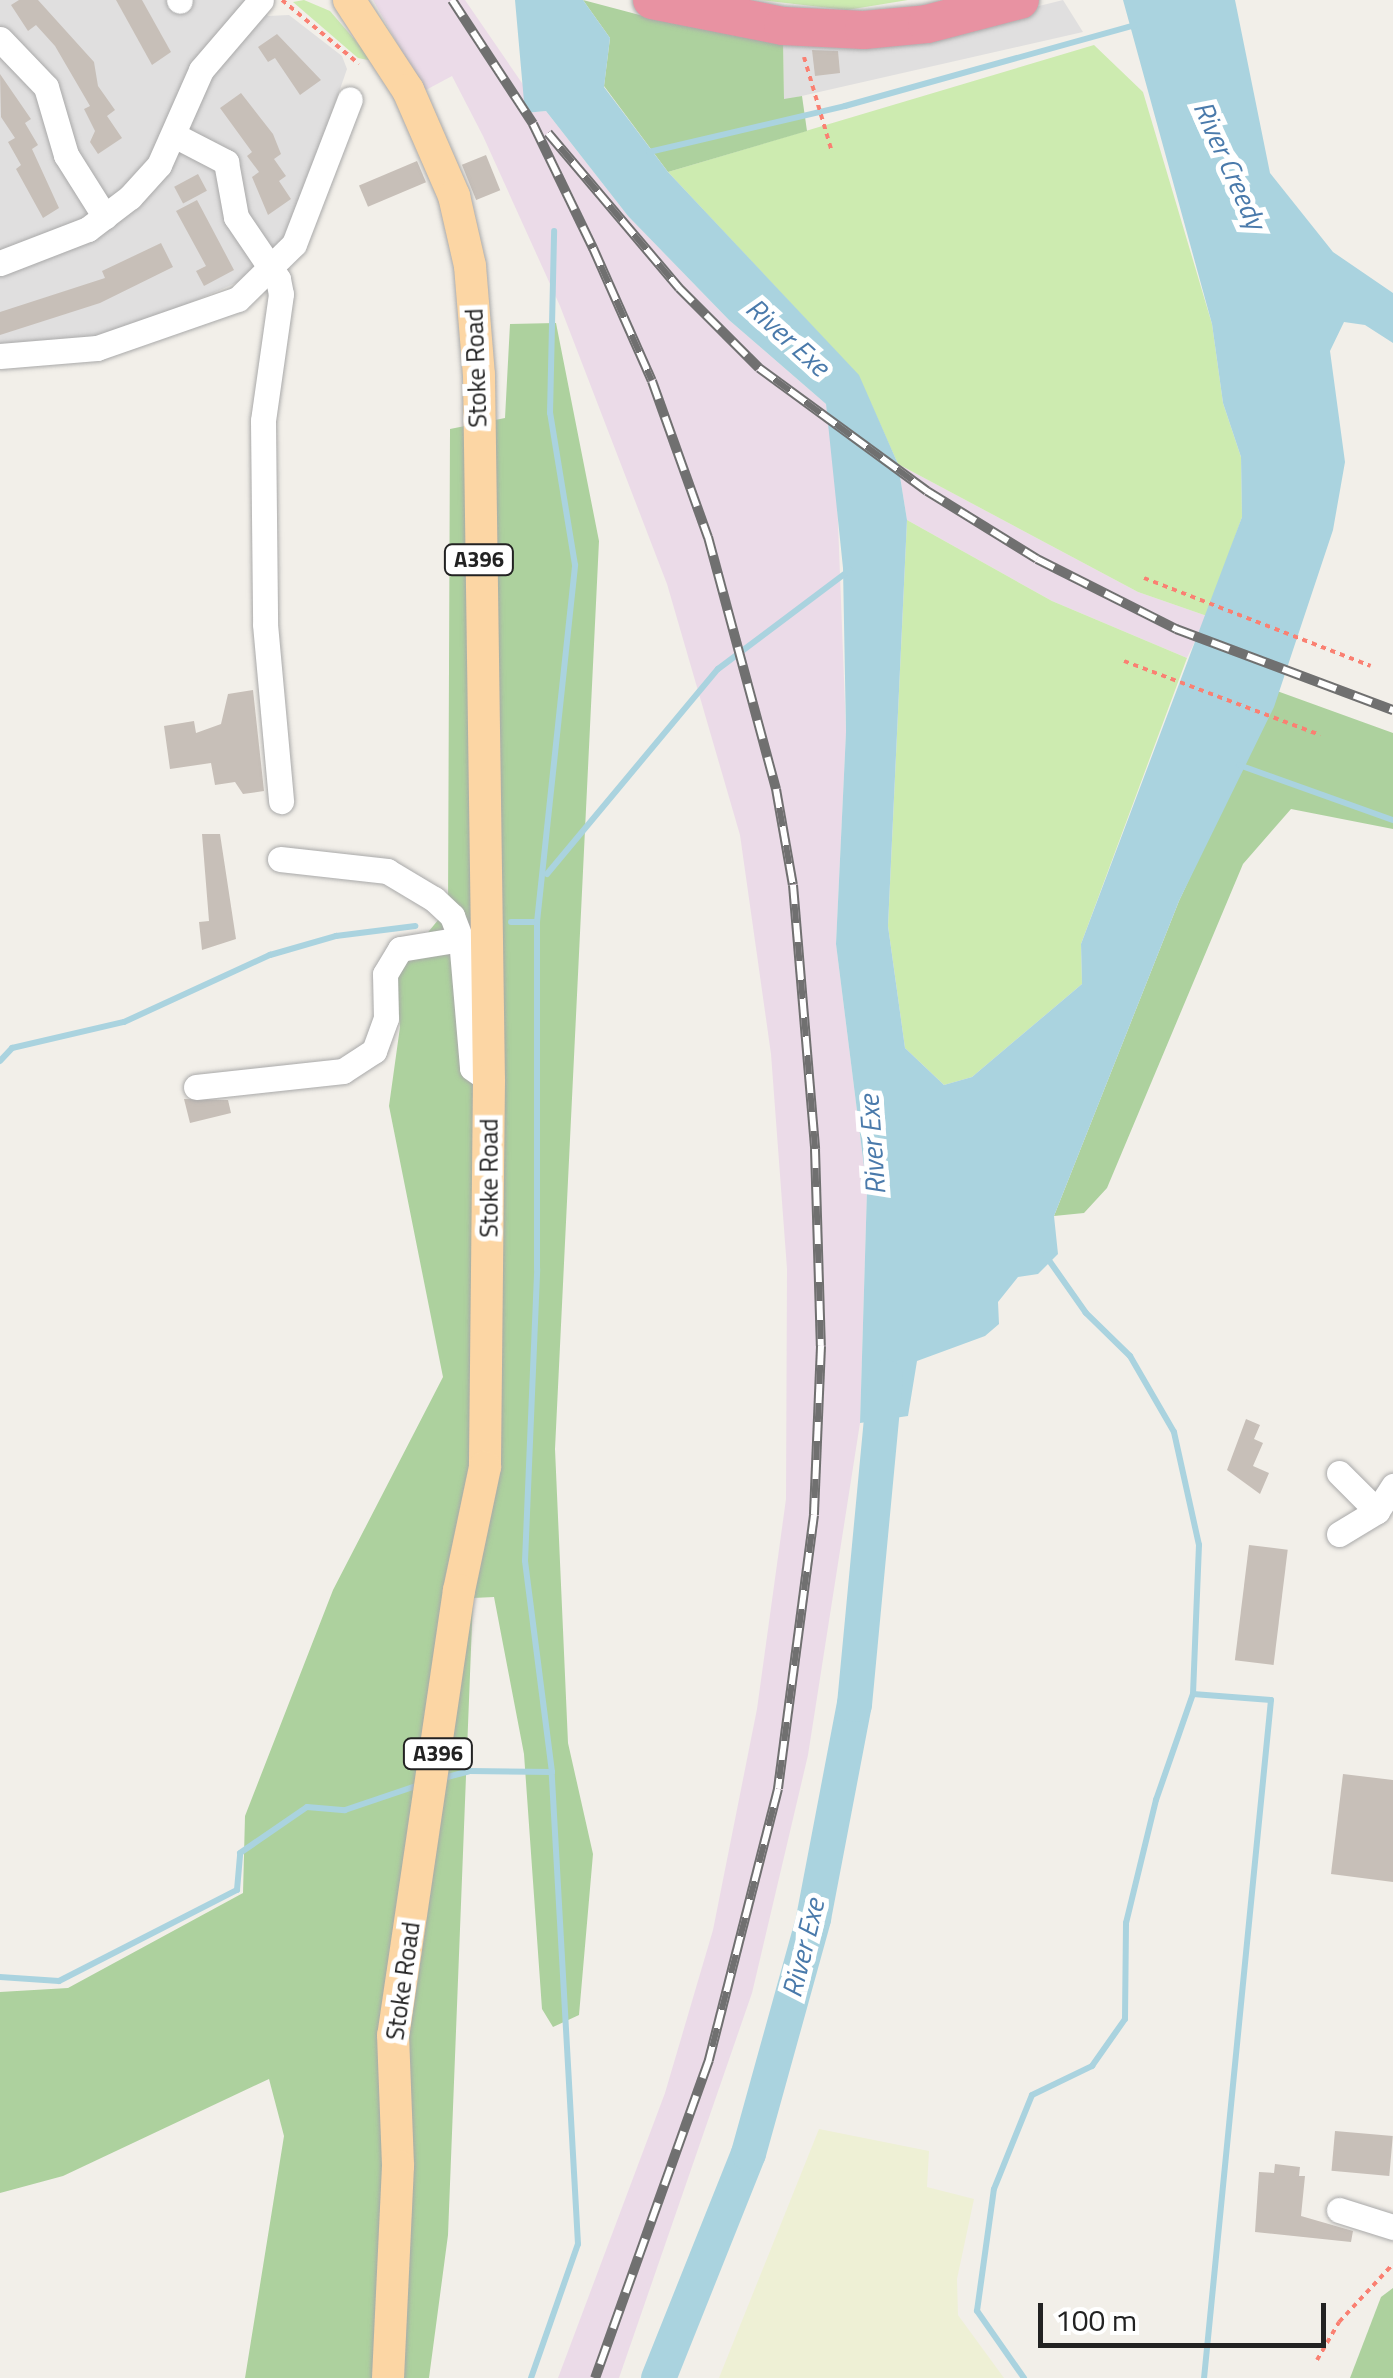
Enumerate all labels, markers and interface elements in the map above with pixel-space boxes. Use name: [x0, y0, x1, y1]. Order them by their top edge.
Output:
water label: River Creedy: [1187, 96, 1273, 234]
water label: River Exe: [740, 291, 836, 383]
street label: Stoke Road: [459, 308, 493, 428]
road number: A396: [442, 543, 516, 577]
water label: River Exe: [852, 1094, 892, 1196]
street label: Stoke Road: [474, 1118, 504, 1238]
road number: A396: [400, 1737, 476, 1771]
water label: River Exe: [775, 1895, 831, 2001]
street label: Stoke Road: [380, 1920, 426, 2042]
scale bar: [1043, 2283, 1330, 2345]
text: 100 m: [1055, 2297, 1137, 2343]

